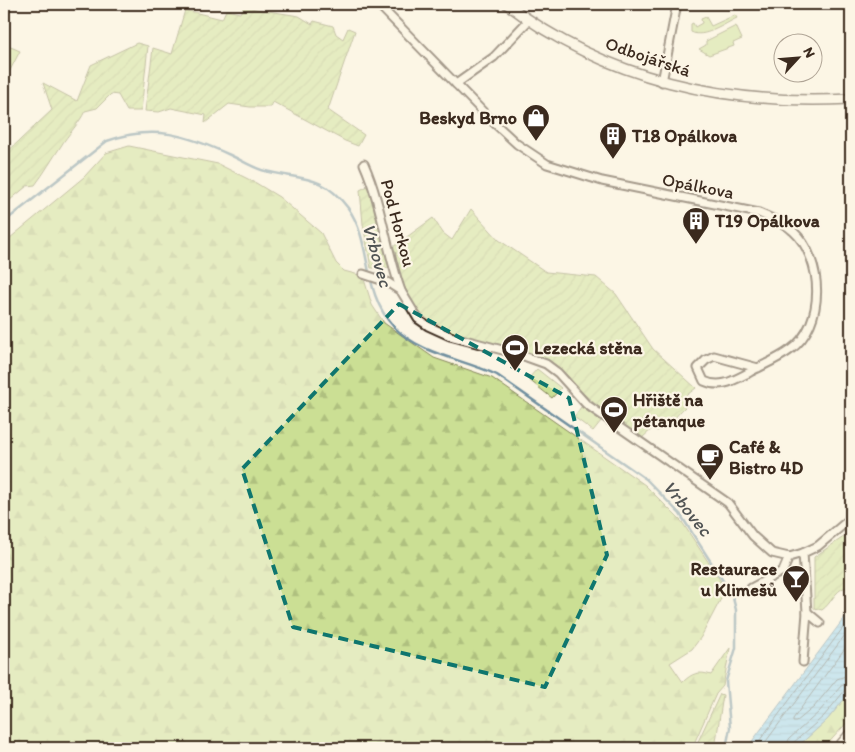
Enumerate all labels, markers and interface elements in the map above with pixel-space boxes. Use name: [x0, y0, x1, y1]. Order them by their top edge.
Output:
street label: Odbojářská: [602, 32, 694, 82]
north arrow: [772, 32, 822, 82]
text: N: [800, 45, 819, 60]
shop icon: Beskyd Brno: [521, 103, 551, 142]
place label: Beskyd Brno: [419, 107, 517, 129]
building icon: T18 Opálkova: [598, 121, 628, 160]
place label: T18 Opálkova: [631, 125, 737, 147]
street label: Opálkova: [660, 168, 736, 204]
street label: Pod Horkou: [376, 177, 420, 269]
building icon: T19 Opálkova: [681, 206, 711, 245]
place label: T19 Opálkova: [714, 210, 820, 232]
water label: Vrbovec: [357, 221, 398, 291]
sports icon: Lezecká stěna: [500, 333, 530, 372]
place label: Lezecká stěna: [534, 337, 643, 359]
place label: Hřiště na pétanque: [632, 389, 705, 432]
sports icon: Hřiště na pétanque: [599, 395, 629, 434]
place label: Café & Bistro 4D: [729, 436, 803, 479]
cafe icon: Café & Bistro 4D: [695, 442, 725, 481]
water label: Vrbovec: [658, 476, 718, 542]
place label: Restaurace u Klimešů: [691, 558, 777, 601]
bar icon: Restaurace u Klimešů: [781, 564, 811, 603]

